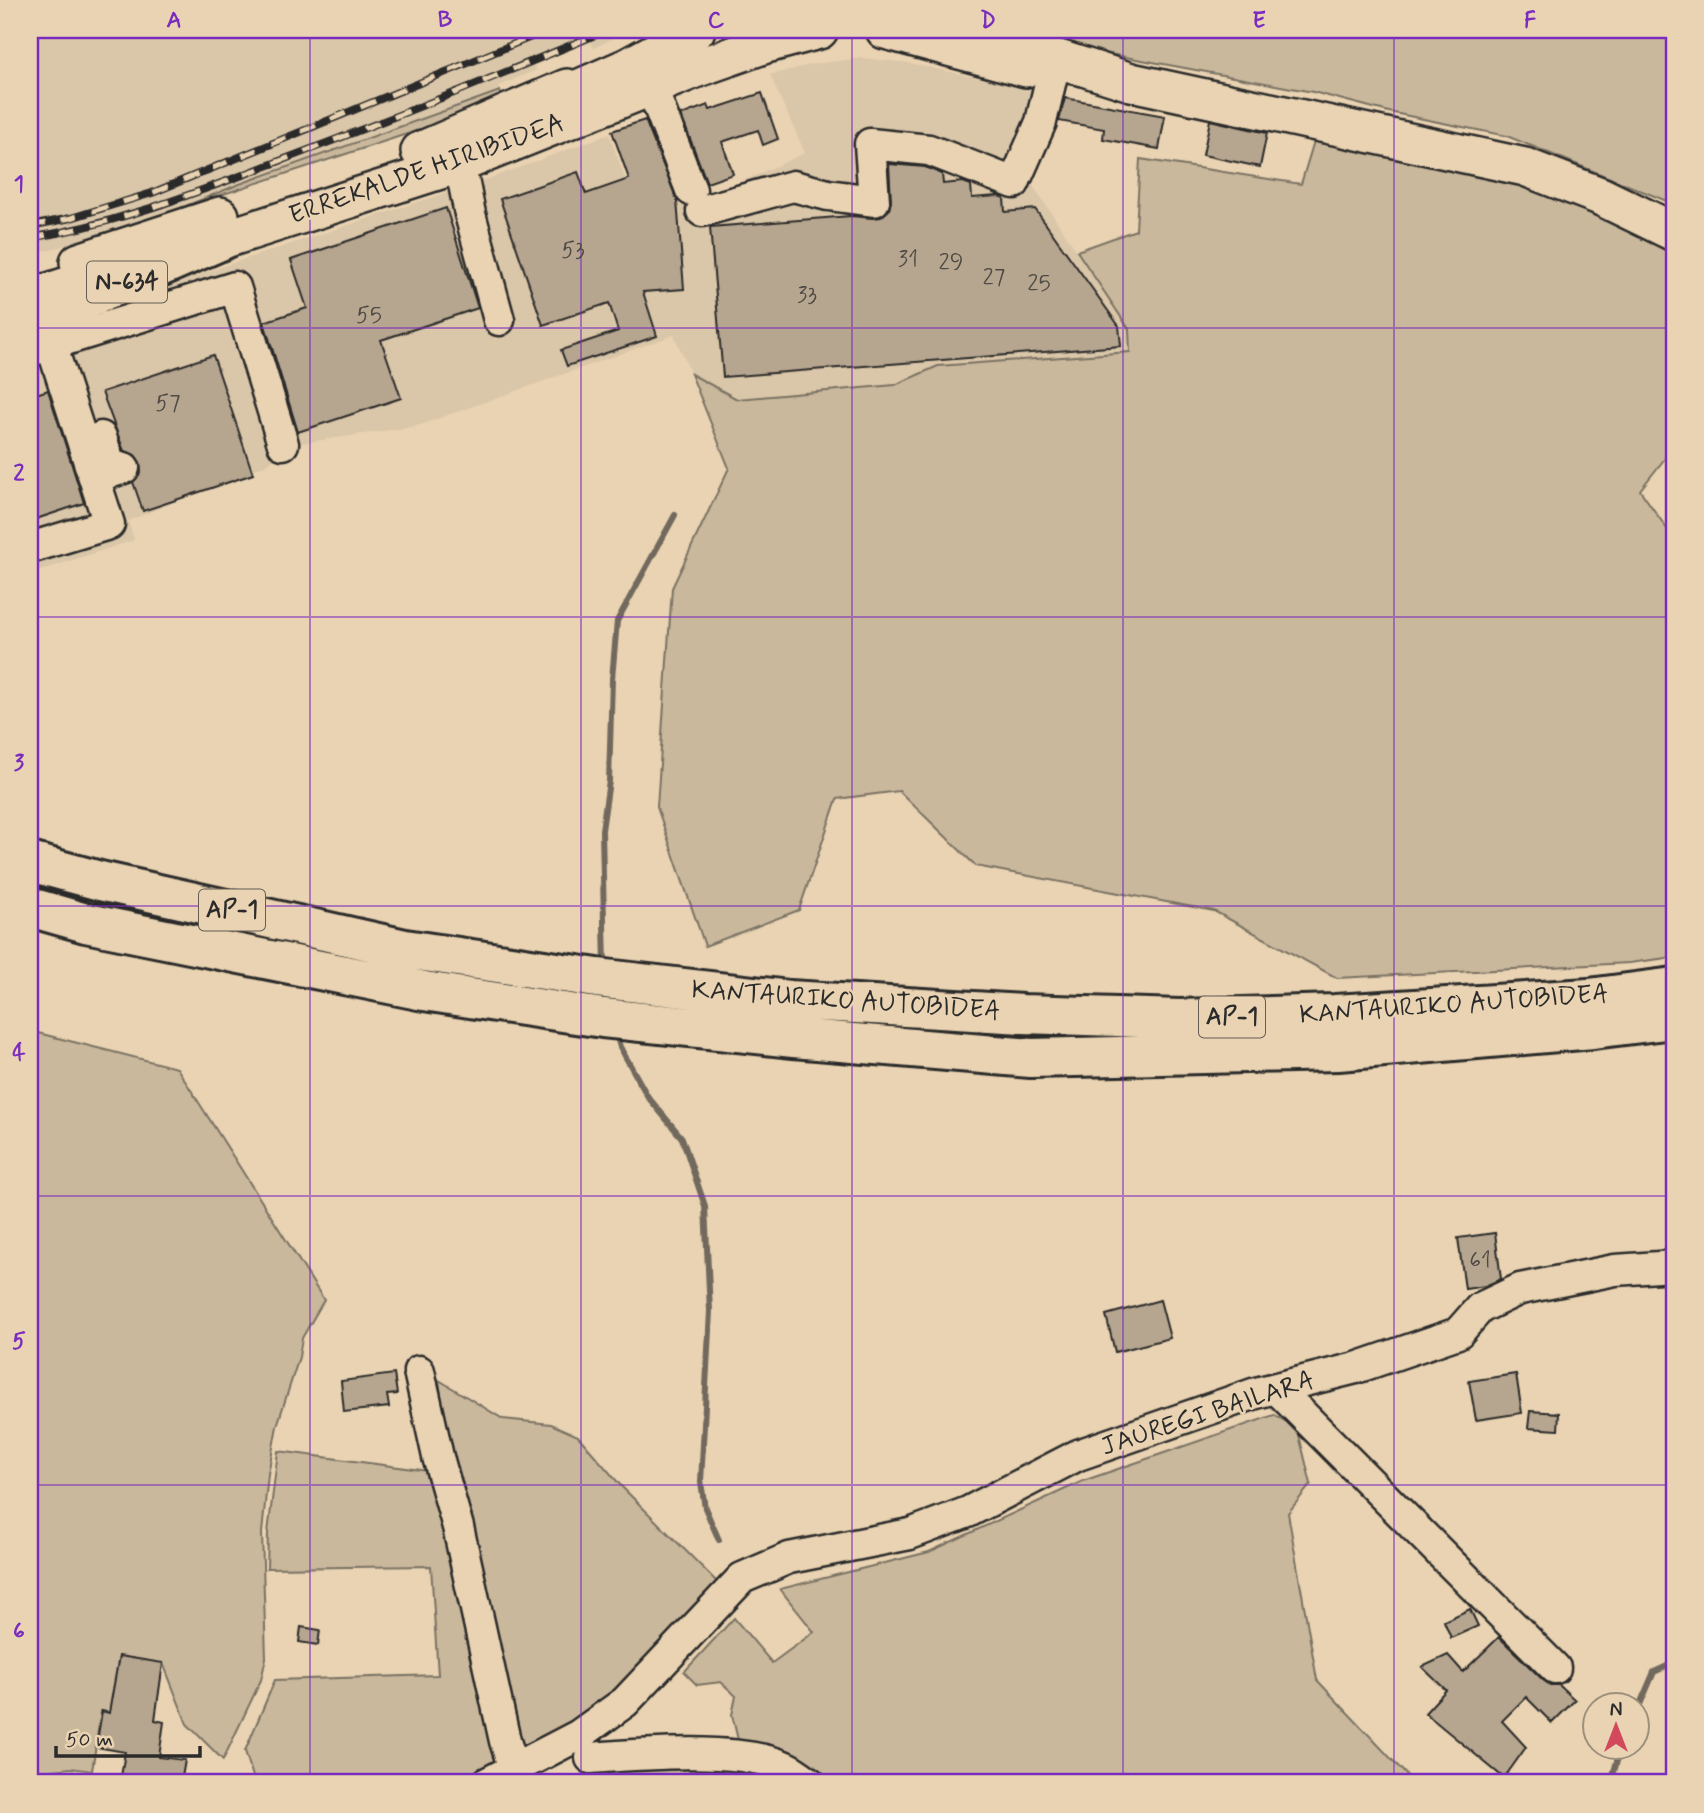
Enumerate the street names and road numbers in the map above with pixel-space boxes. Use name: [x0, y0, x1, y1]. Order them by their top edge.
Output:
street label: ERREKALDE HIRIBIDEA: [285, 107, 569, 233]
road number: N-634: [87, 262, 167, 302]
road number: AP-1: [199, 890, 265, 930]
street label: KANTAURIKO AUTOBIDEA: [690, 973, 1002, 1029]
street label: KANTAURIKO AUTOBIDEA: [1298, 977, 1610, 1033]
road number: AP-1: [1199, 996, 1265, 1037]
street label: JAUREGI BAILARA: [1097, 1363, 1319, 1465]

